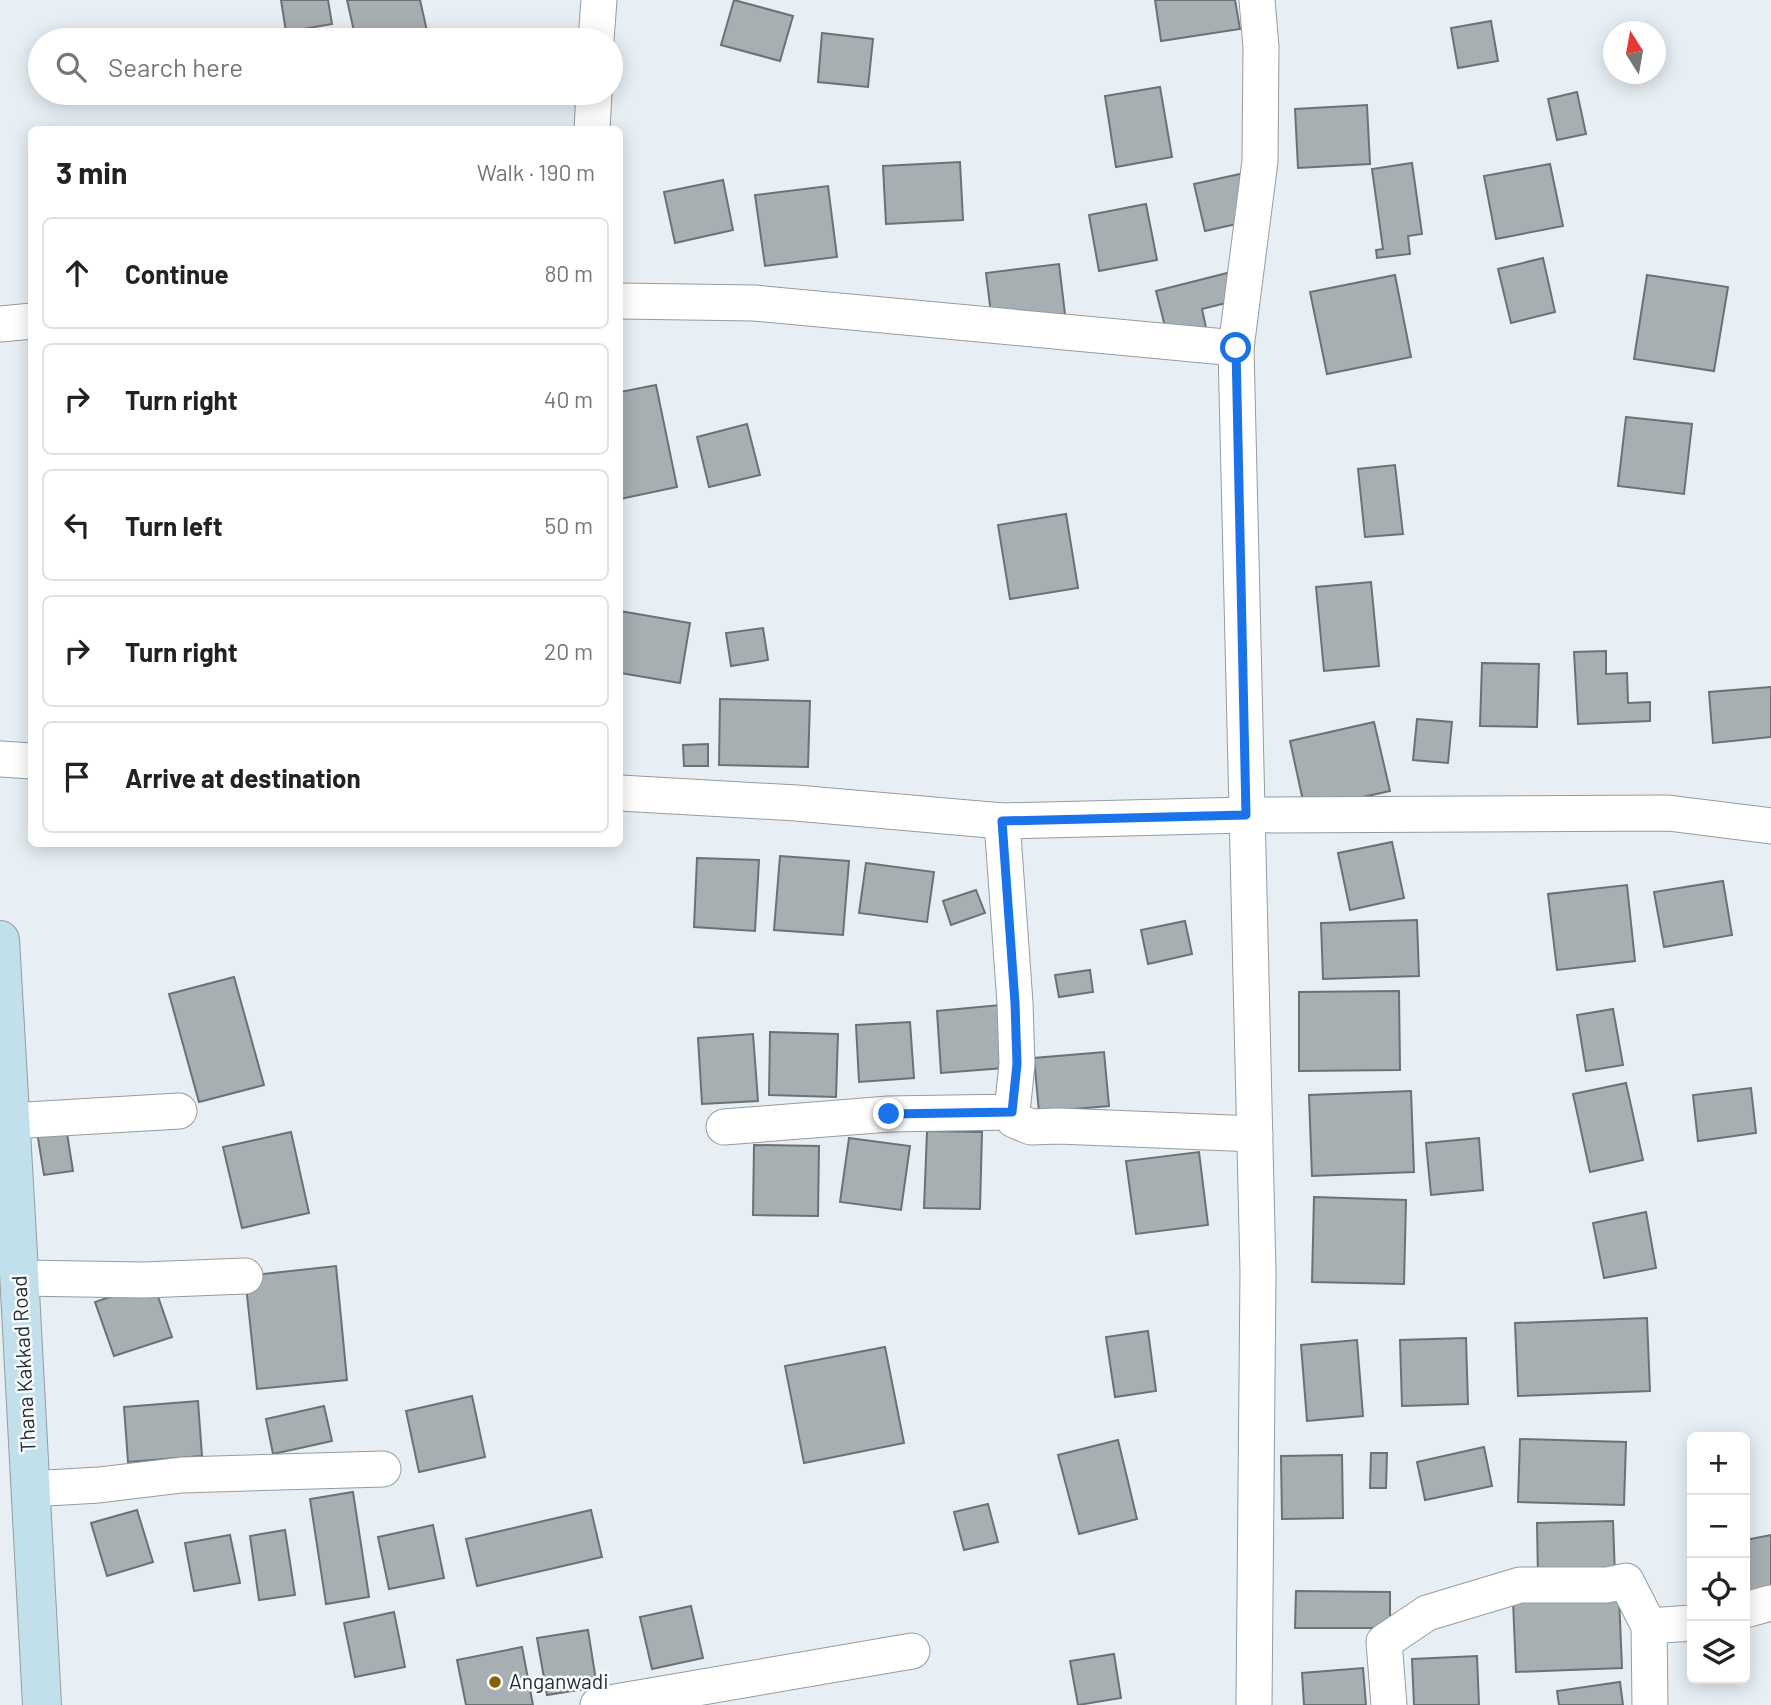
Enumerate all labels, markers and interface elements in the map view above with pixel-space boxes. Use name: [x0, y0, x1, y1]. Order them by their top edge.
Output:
north arrow: [1603, 21, 1666, 84]
search box: [28, 28, 623, 105]
icon: search: [52, 48, 90, 86]
text: Search here: [108, 51, 243, 82]
text: 3 min: [56, 154, 127, 190]
text: Walk · 190 m: [477, 158, 595, 186]
icon: ahead: [58, 254, 96, 292]
text: Continue: [125, 258, 229, 289]
text: 80 m: [544, 259, 593, 287]
route start: [1220, 332, 1251, 363]
icon: right: [58, 380, 96, 418]
text: Turn right: [125, 384, 238, 415]
text: 40 m: [544, 385, 593, 413]
icon: left: [58, 506, 96, 544]
text: Turn left: [125, 510, 223, 541]
text: 50 m: [545, 511, 593, 539]
icon: right: [58, 632, 96, 670]
text: Turn right: [125, 636, 238, 667]
text: 20 m: [544, 637, 593, 665]
icon: arrive: [58, 758, 96, 796]
text: Arrive at destination: [125, 762, 361, 793]
route end: [873, 1098, 904, 1129]
street label: Thana Kakkad Road: [5, 1275, 40, 1453]
map controls: [1687, 1432, 1750, 1684]
button: +: [1687, 1432, 1750, 1495]
button: −: [1687, 1495, 1750, 1558]
button: locate: [1687, 1558, 1750, 1621]
button: layers: [1687, 1621, 1750, 1684]
place label: Anganwadi: [509, 1668, 609, 1693]
marker: Anganwadi: [487, 1674, 503, 1690]

